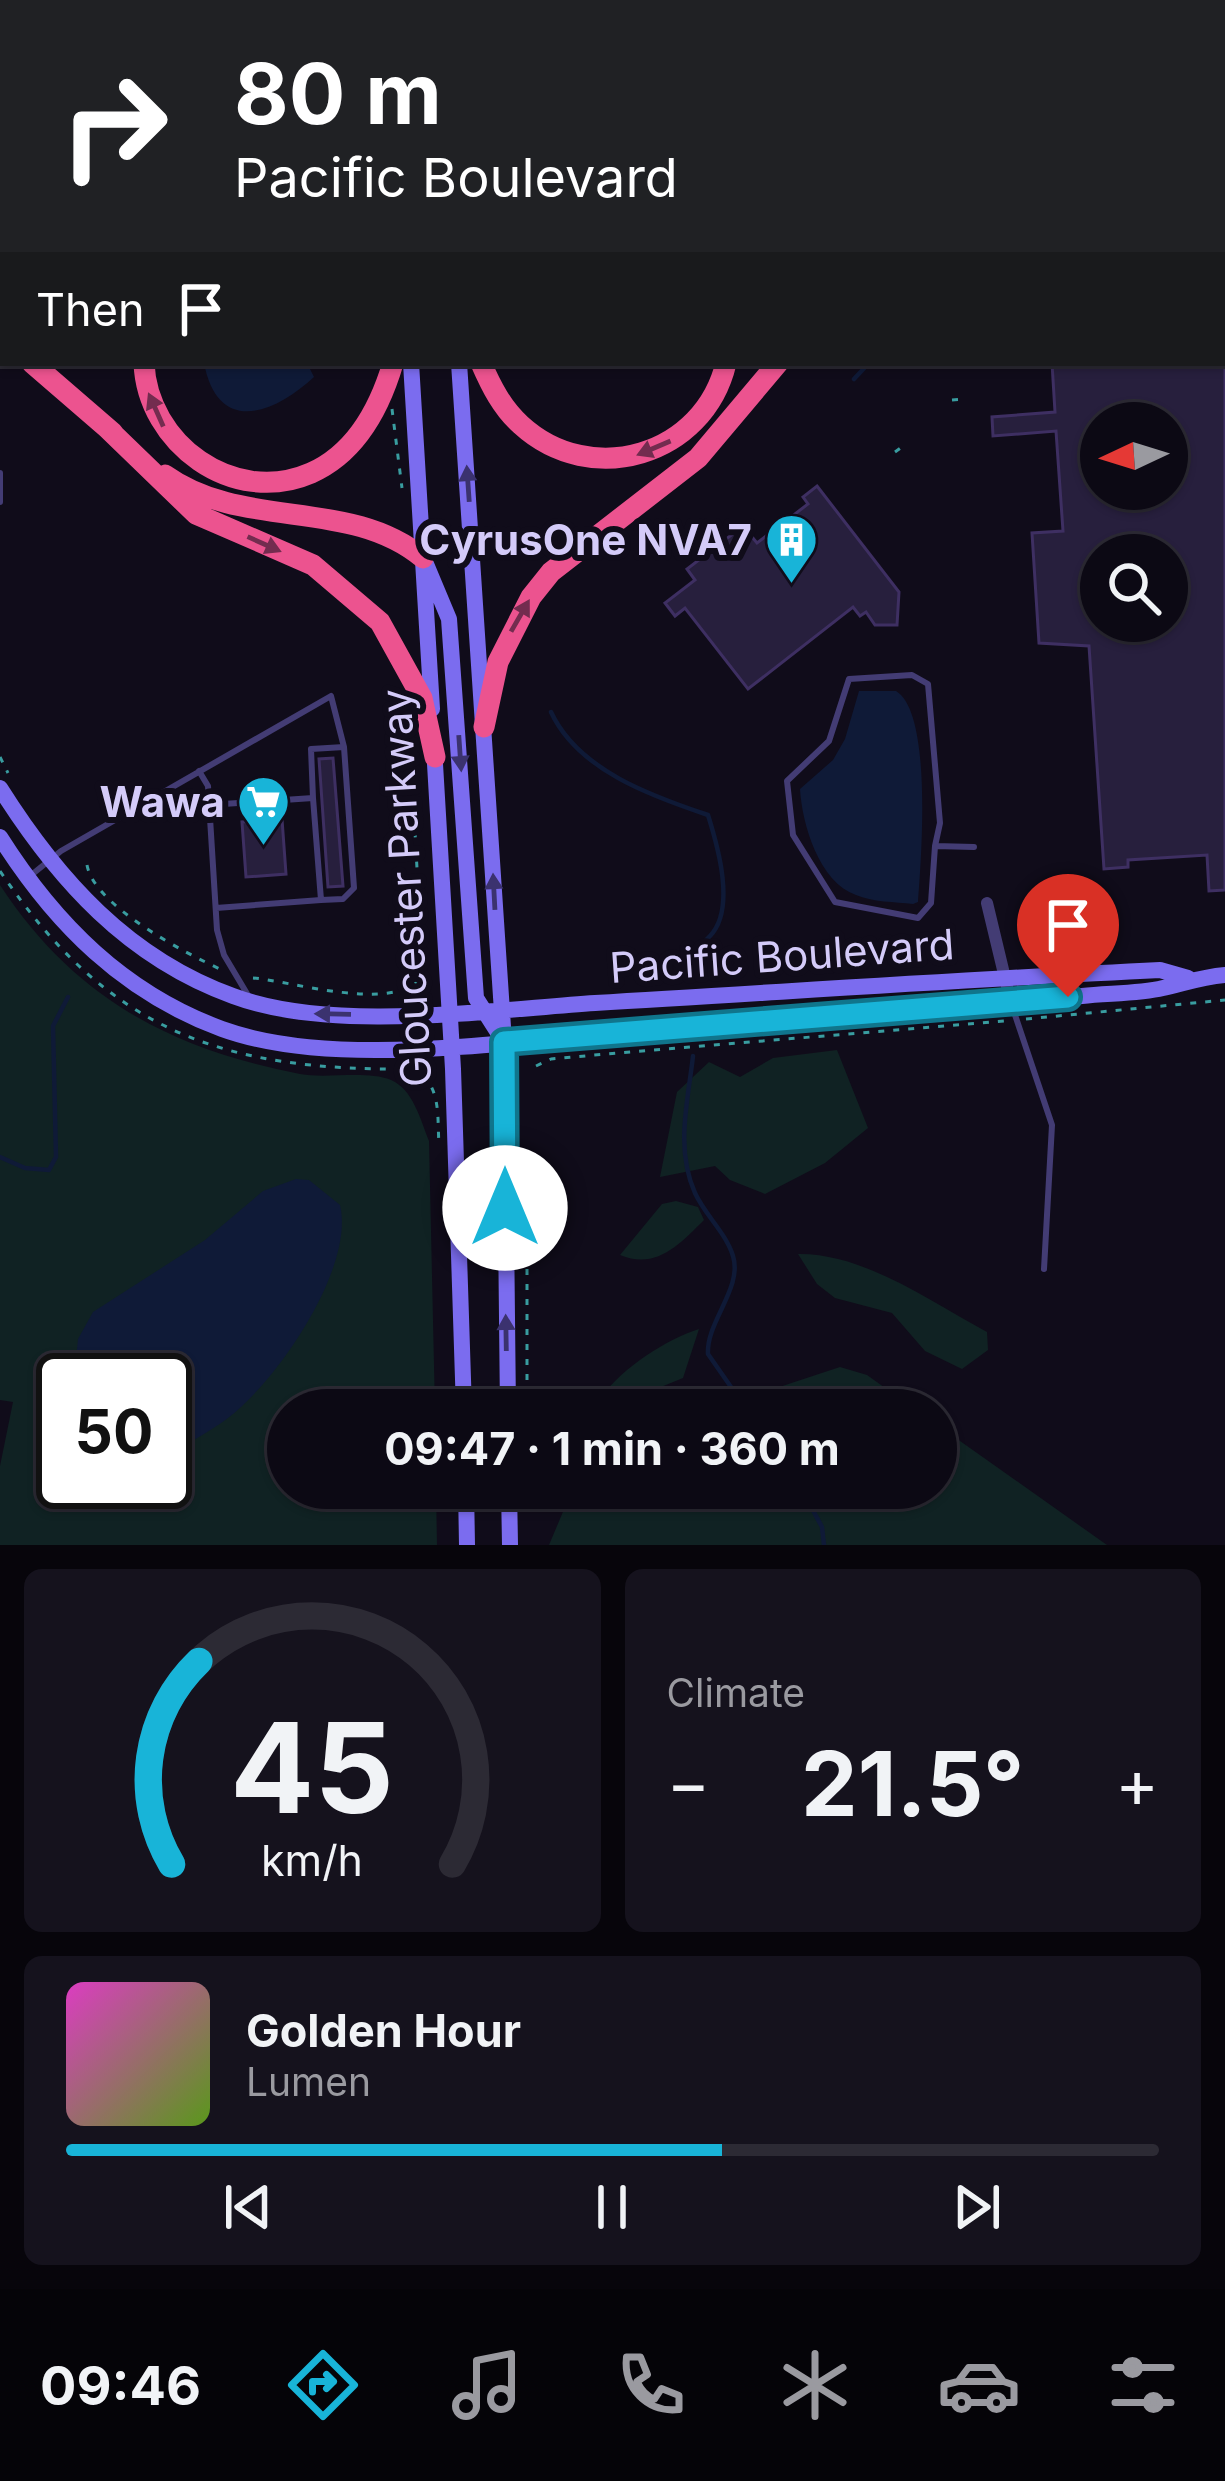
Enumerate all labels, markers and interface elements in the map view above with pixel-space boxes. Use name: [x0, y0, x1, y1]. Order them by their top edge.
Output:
text: 80 m: [234, 43, 442, 144]
icon: right: [36, 48, 192, 204]
text: Pacific Boulevard: [234, 145, 678, 210]
icon: arrive: [168, 276, 234, 342]
text: Then: [36, 282, 144, 337]
one-way arrow: [145, 392, 165, 427]
north arrow: [1080, 402, 1188, 510]
map controls: [1080, 402, 1188, 642]
one-way arrow: [635, 439, 671, 458]
one-way arrow: [458, 465, 477, 502]
building icon: CyrusOne NVA7: [763, 512, 819, 586]
place label: CyrusOne NVA7: [419, 514, 752, 565]
one-way arrow: [247, 534, 282, 554]
button: search: [1080, 534, 1188, 642]
one-way arrow: [508, 599, 529, 633]
street label: Gloucester Parkway: [370, 688, 441, 1088]
one-way arrow: [451, 735, 470, 773]
supermarket icon: Wawa: [236, 774, 292, 848]
place label: Wawa: [99, 776, 225, 827]
one-way arrow: [484, 872, 503, 910]
pin: [1017, 874, 1119, 997]
icon: arrive: [1035, 892, 1101, 958]
street label: Pacific Boulevard: [608, 918, 956, 993]
one-way arrow: [313, 1004, 351, 1023]
position arrow: [442, 1145, 568, 1271]
one-way arrow: [497, 1313, 516, 1351]
speed limit sign: 50: [36, 1353, 192, 1509]
text: 09:47 · 1 min · 360 m: [384, 1421, 840, 1476]
text: Climate: [667, 1669, 805, 1716]
text: 45: [230, 1692, 394, 1843]
text: 21.5°: [801, 1729, 1024, 1838]
text: −: [667, 1743, 710, 1823]
text: +: [1115, 1743, 1159, 1823]
text: km/h: [261, 1833, 363, 1885]
text: Golden Hour: [246, 2003, 521, 2058]
text: Lumen: [246, 2058, 371, 2105]
icon: previous: [215, 2174, 281, 2240]
icon: pause: [579, 2174, 645, 2240]
icon: next: [944, 2174, 1010, 2240]
icon: directions: [281, 2343, 365, 2427]
icon: music: [445, 2343, 529, 2427]
icon: phone: [609, 2343, 693, 2427]
icon: climate: [773, 2343, 857, 2427]
icon: car: [937, 2343, 1021, 2427]
icon: filters: [1101, 2343, 1185, 2427]
text: 09:46: [40, 2353, 201, 2418]

